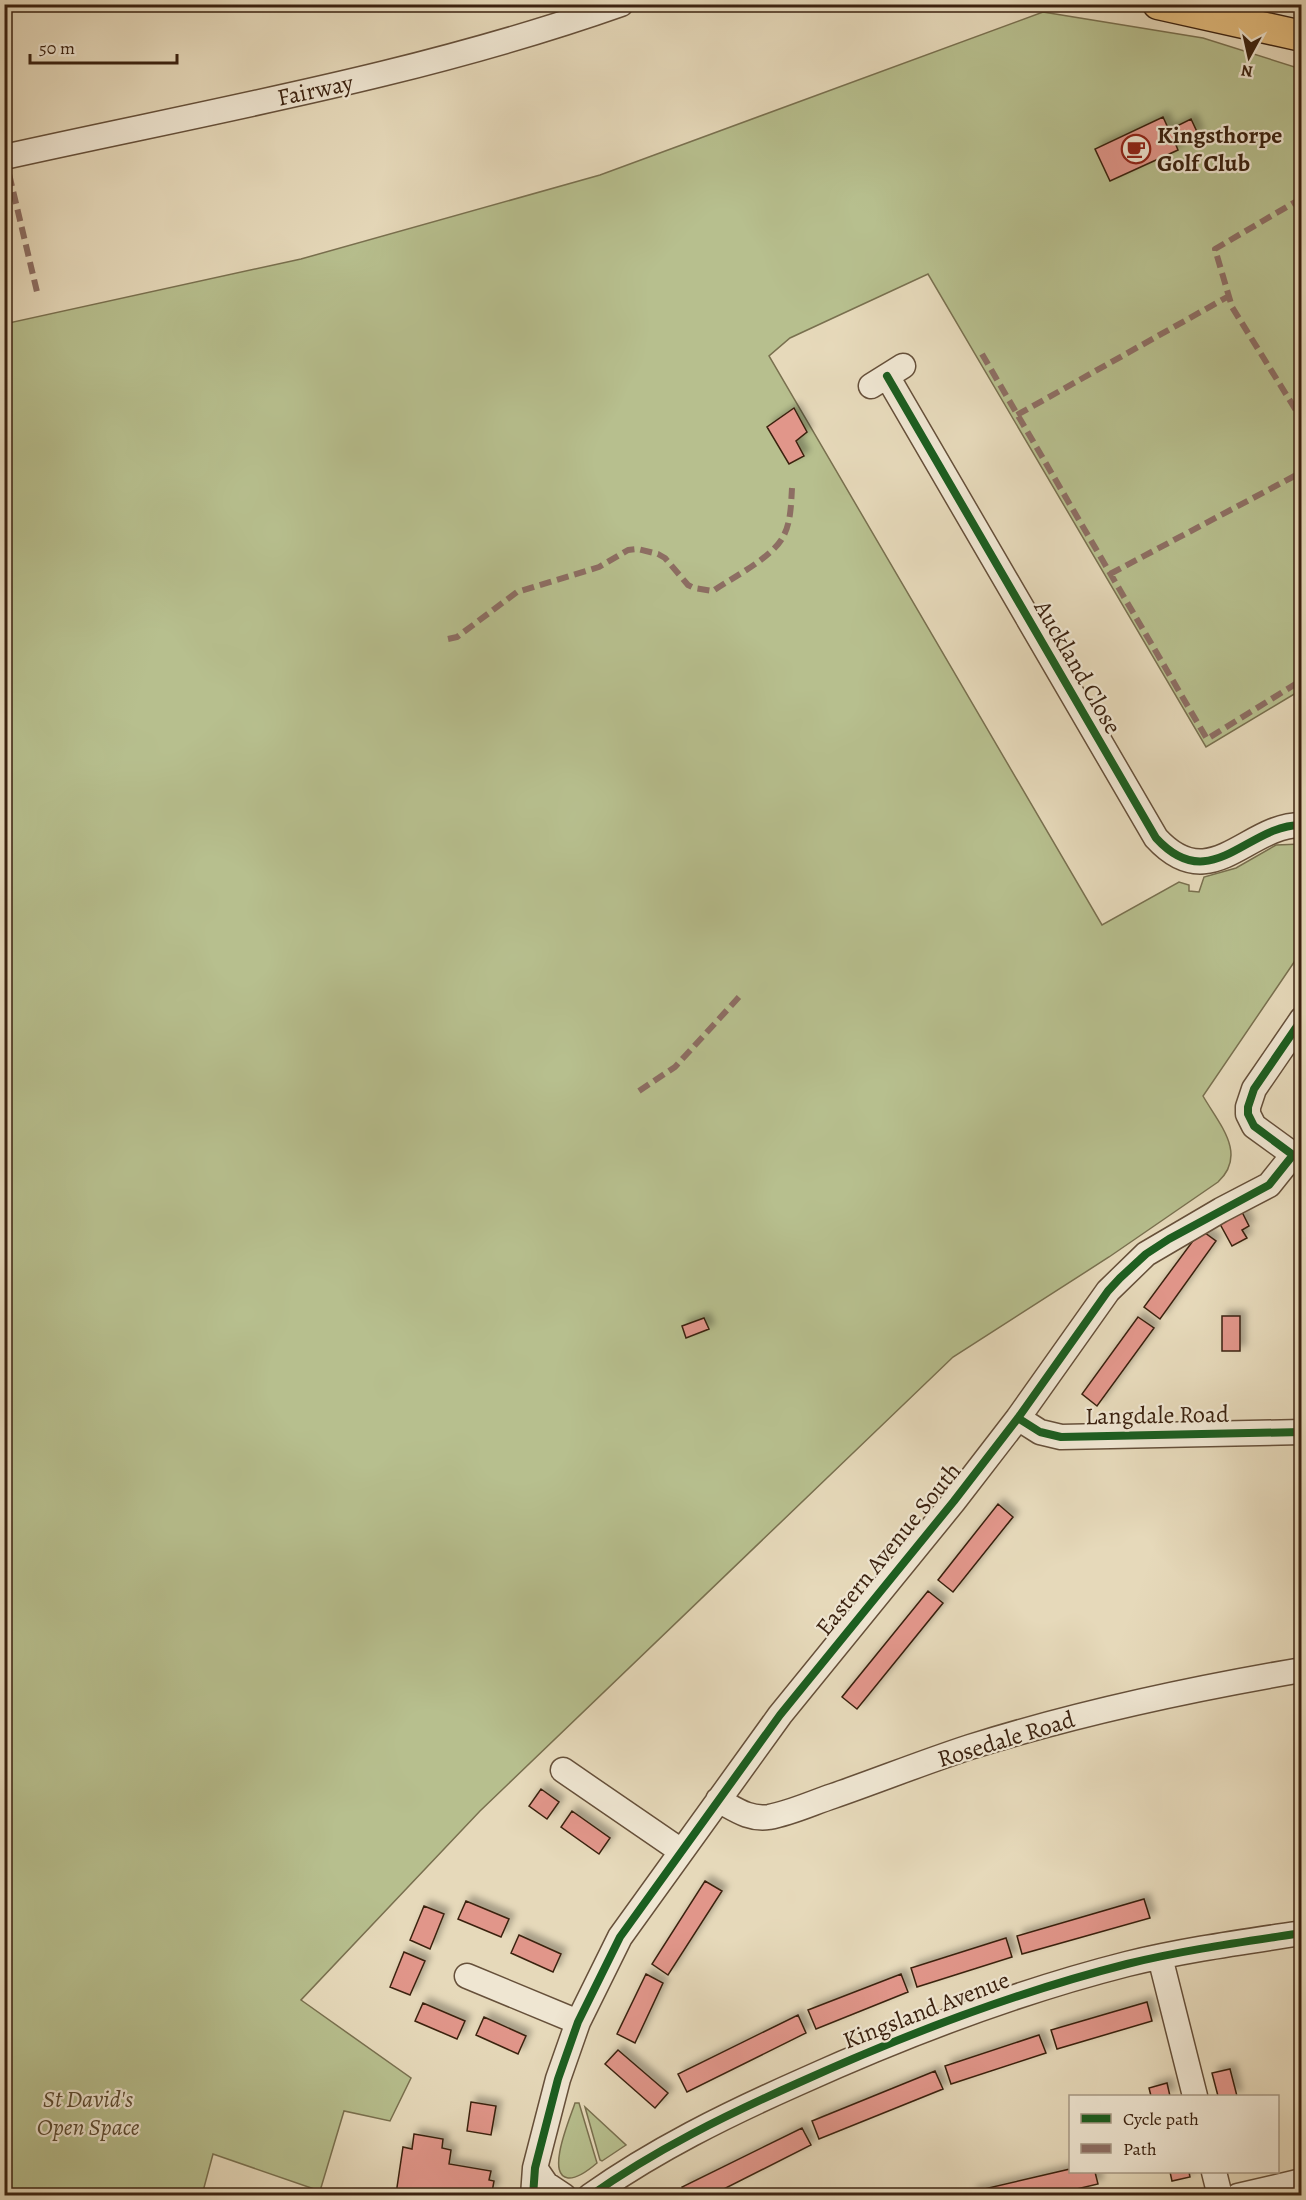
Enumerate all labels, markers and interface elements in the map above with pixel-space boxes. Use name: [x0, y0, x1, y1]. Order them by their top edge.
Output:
scale bar: [30, 27, 177, 65]
north arrow: [1219, 27, 1279, 87]
text: 50 m: [39, 36, 75, 60]
text: N: [1239, 59, 1254, 83]
street label: Fairway: [274, 66, 356, 114]
place label: Kingsthorpe Golf Club: [1157, 119, 1282, 179]
cafe icon: Kingsthorpe Golf Club: [1120, 133, 1152, 165]
street label: Auckland Close: [1026, 593, 1129, 740]
street label: Langdale Road: [1085, 1398, 1229, 1432]
street label: Eastern Avenue South: [808, 1455, 968, 1642]
street label: Rosedale Road: [934, 1703, 1079, 1775]
street label: Kingsland Avenue: [838, 1964, 1014, 2056]
park label: St David's Open Space: [37, 2083, 140, 2143]
legend: [1069, 2095, 1279, 2173]
text: Cycle path: [1123, 2107, 1199, 2131]
text: Path: [1123, 2137, 1157, 2161]

